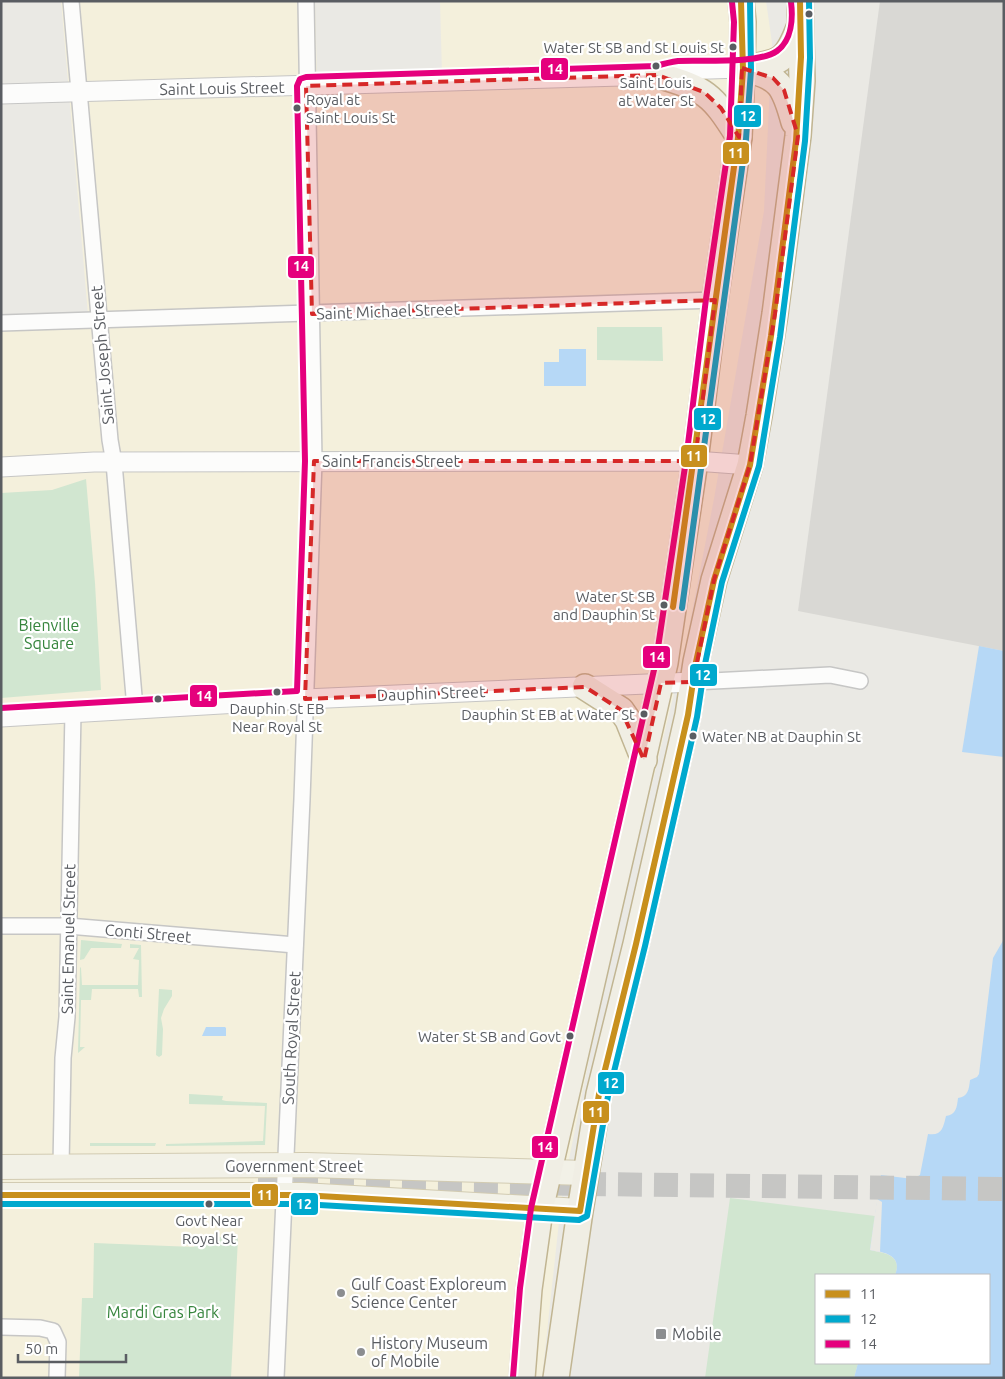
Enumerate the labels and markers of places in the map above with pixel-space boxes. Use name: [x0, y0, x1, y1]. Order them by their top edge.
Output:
unlabelled marker: [804, 9, 814, 19]
place label: Water St SB and St Louis St: [543, 39, 724, 56]
marker: Water St SB and St Louis St: [728, 42, 738, 52]
marker: Saint Louis at Water St: [651, 61, 661, 71]
place label: Saint Louis at Water St: [618, 74, 694, 109]
place label: Royal at Saint Louis St: [306, 91, 396, 126]
marker: Royal at Saint Louis St: [292, 103, 302, 113]
place label: Water St SB and Dauphin St: [553, 588, 655, 623]
marker: Water St SB and Dauphin St: [659, 600, 669, 610]
marker: Dauphin St EB Near Royal St: [272, 687, 282, 697]
unlabelled marker: [153, 694, 163, 704]
place label: Dauphin St EB Near Royal St: [230, 700, 324, 735]
place label: Dauphin St EB at Water St: [461, 706, 635, 723]
marker: Dauphin St EB at Water St: [639, 709, 649, 719]
place label: Water NB at Dauphin St: [702, 728, 861, 745]
marker: Water NB at Dauphin St: [688, 731, 698, 741]
place label: Water St SB and Govt: [418, 1028, 561, 1045]
marker: Water St SB and Govt: [565, 1031, 575, 1041]
marker: Govt Near Royal St: [204, 1199, 214, 1209]
place label: Govt Near Royal St: [175, 1212, 243, 1247]
place label: Gulf Coast Exploreum Science Center: [351, 1275, 507, 1311]
marker: Gulf Coast Exploreum Science Center: [335, 1287, 347, 1299]
place label: Mobile: [672, 1325, 722, 1343]
marker: Mobile: [654, 1327, 668, 1341]
place label: History Museum of Mobile: [371, 1334, 488, 1370]
marker: History Museum of Mobile: [355, 1346, 367, 1358]

